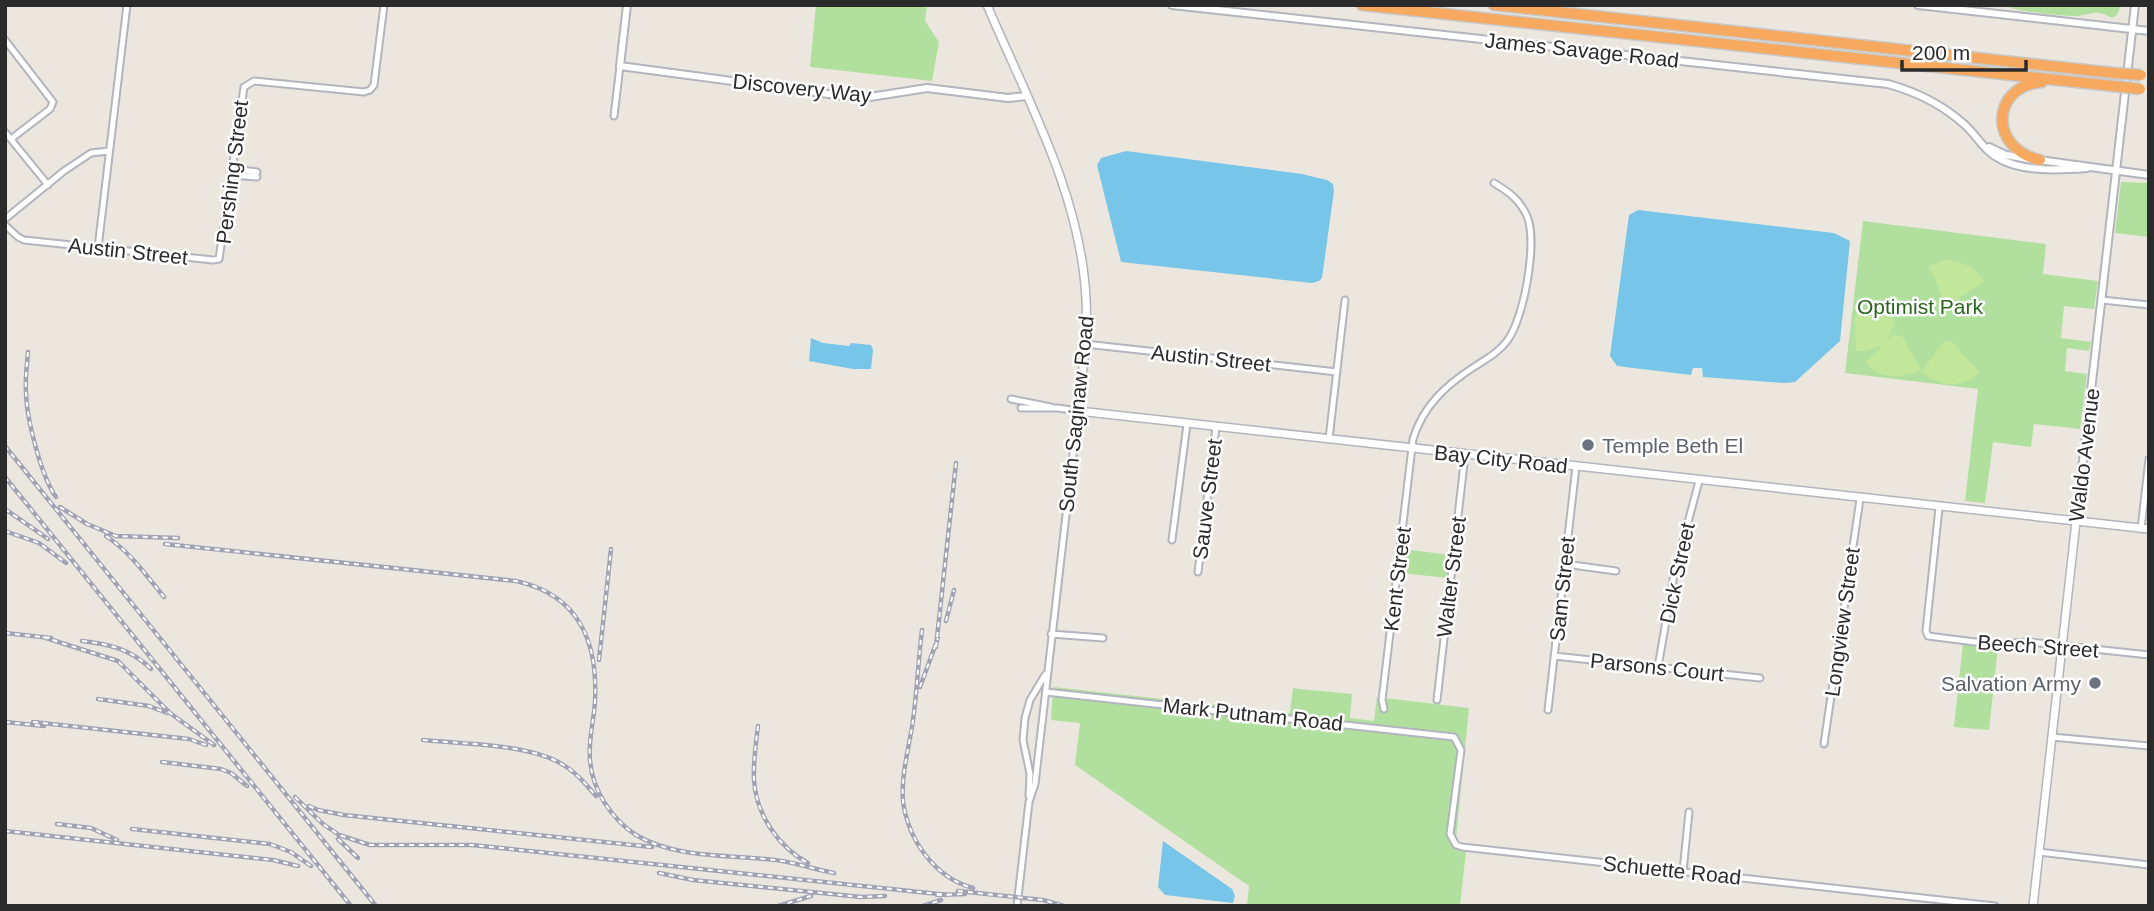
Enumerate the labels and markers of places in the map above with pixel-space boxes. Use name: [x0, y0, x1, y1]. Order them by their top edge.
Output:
place label: Temple Beth El: [1602, 434, 1743, 457]
marker: Temple Beth El: [1580, 437, 1596, 453]
place label: Salvation Army: [1941, 672, 2081, 695]
marker: Salvation Army: [2087, 675, 2103, 691]

